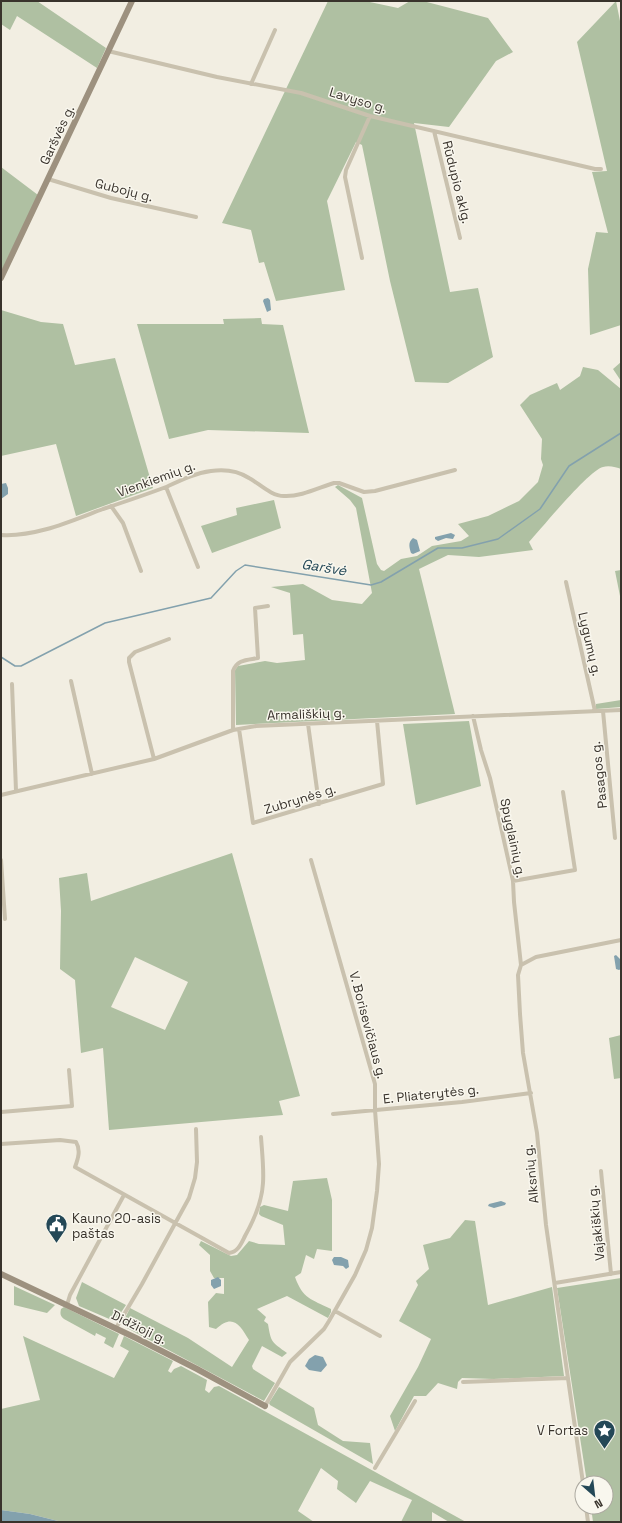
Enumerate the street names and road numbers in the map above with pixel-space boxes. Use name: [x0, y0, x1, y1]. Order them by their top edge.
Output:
street label: Lavyso g.: [327, 83, 389, 117]
street label: Garšvės g.: [36, 103, 78, 167]
street label: Rūdupio aklg.: [439, 139, 475, 225]
street label: Gubojų g.: [93, 175, 155, 205]
street label: Vienkiemių g.: [115, 457, 197, 501]
street label: Lygumų g.: [574, 610, 606, 678]
street label: Armališkių g.: [267, 704, 345, 724]
street label: Pasagos g.: [587, 741, 611, 809]
street label: Zubrynės g.: [262, 780, 338, 818]
street label: Spyglainių g.: [496, 797, 530, 879]
street label: V. Borisevičiaus g.: [345, 969, 391, 1081]
street label: E. Pliaterytės g.: [382, 1081, 480, 1107]
street label: Alksnių g.: [519, 1144, 543, 1204]
street label: Vajakiškių g.: [584, 1184, 608, 1262]
street label: Didžioji g.: [109, 1306, 169, 1348]

